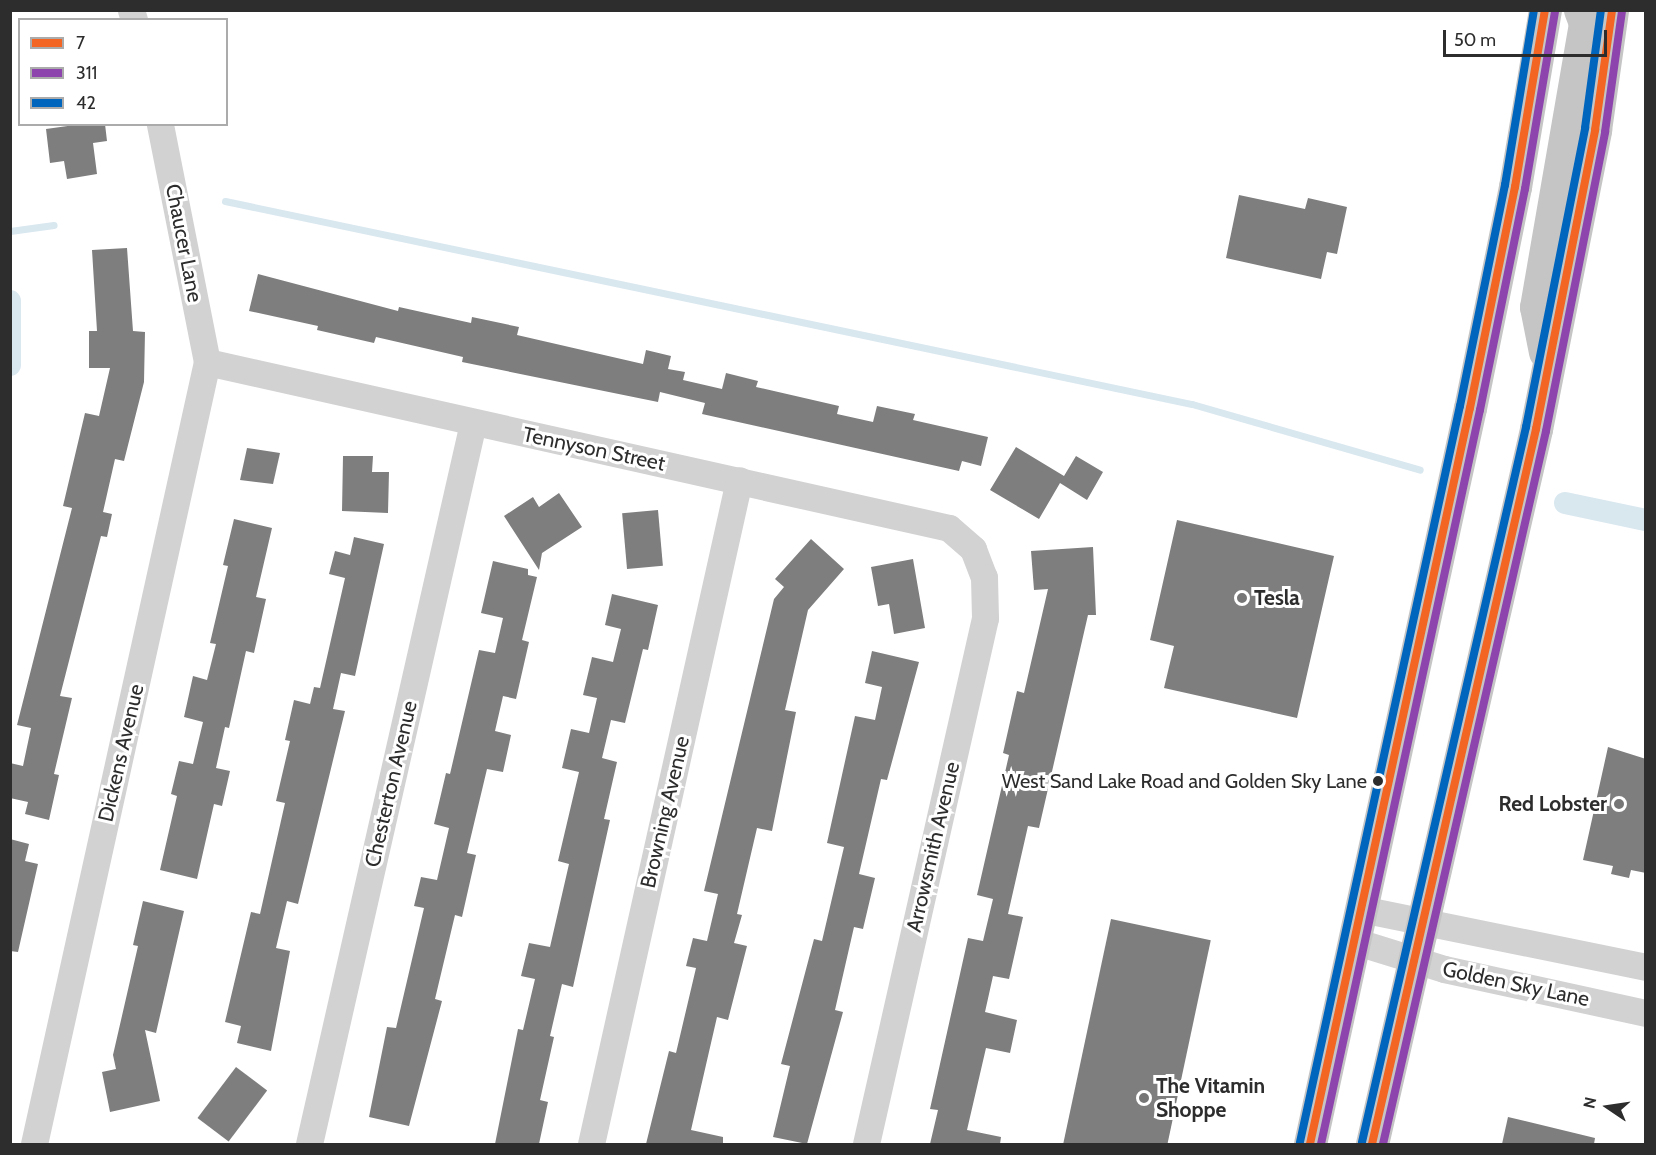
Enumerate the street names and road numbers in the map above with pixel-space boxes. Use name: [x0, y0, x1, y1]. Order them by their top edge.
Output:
street label: Chaucer Lane: [160, 182, 208, 304]
street label: Tennyson Street: [521, 422, 667, 476]
street label: Dickens Avenue: [93, 682, 149, 824]
street label: Chesterton Avenue: [360, 698, 422, 870]
street label: Browning Avenue: [635, 734, 695, 890]
street label: Arrowsmith Avenue: [901, 759, 965, 935]
street label: Golden Sky Lane: [1440, 956, 1592, 1012]

